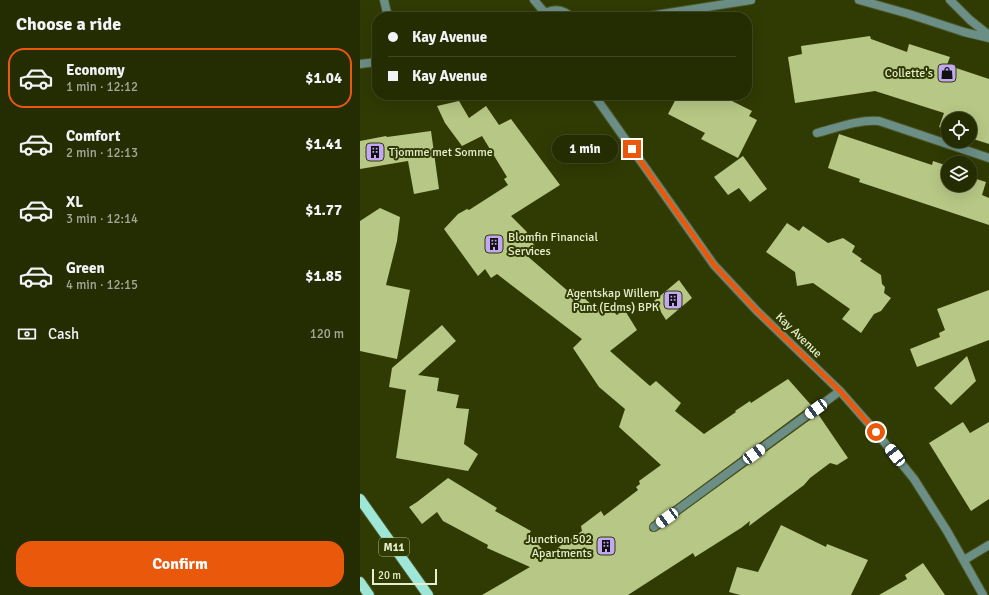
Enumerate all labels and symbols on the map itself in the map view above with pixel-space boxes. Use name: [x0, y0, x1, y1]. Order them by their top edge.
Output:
shop icon: Collette's: [936, 62, 958, 84]
place label: Collette's: [885, 66, 933, 81]
callout: 1 min: [552, 135, 618, 163]
route end: [623, 140, 641, 158]
building icon: Tjomme met Somme: [364, 141, 386, 163]
place label: Tjomme met Somme: [389, 145, 493, 160]
place label: Blomfin Financial Services: [508, 230, 598, 259]
building icon: Blomfin Financial Services: [483, 233, 505, 255]
place label: Agentskap Willem Punt (Edms) BPK: [566, 286, 659, 315]
building icon: Agentskap Willem Punt (Edms) BPK: [662, 289, 684, 311]
street label: Kay Avenue: [772, 310, 825, 361]
car: [803, 397, 829, 421]
route start: [867, 423, 885, 441]
car: [741, 442, 767, 466]
car: [883, 442, 907, 468]
car: [654, 506, 680, 530]
place label: Junction 502 Apartments: [525, 532, 592, 561]
building icon: Junction 502 Apartments: [595, 535, 617, 557]
road number: M11: [379, 538, 409, 556]
scale bar: [372, 567, 437, 586]

